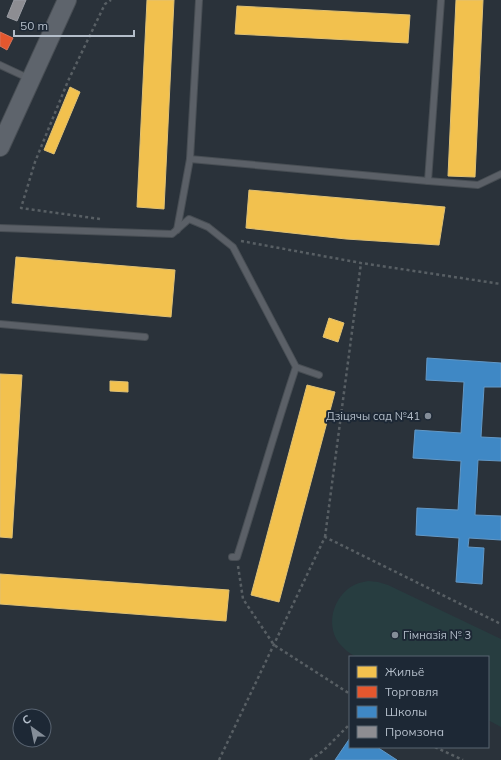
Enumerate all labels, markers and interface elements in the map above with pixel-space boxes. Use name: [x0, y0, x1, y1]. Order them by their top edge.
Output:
scale bar: [14, 12, 134, 38]
text: 50 m: [20, 18, 48, 33]
place label: Дзіцячы сад №41: [326, 409, 420, 423]
marker: Дзіцячы сад №41: [423, 411, 433, 421]
place label: Гімназія № 3: [403, 628, 471, 642]
marker: Гімназія № 3: [390, 630, 400, 640]
legend: [349, 656, 489, 748]
text: Жильё: [385, 664, 425, 679]
text: Торговля: [385, 684, 438, 699]
text: Школы: [385, 704, 427, 719]
north arrow: [12, 708, 52, 748]
text: С: [20, 711, 34, 728]
text: Промзона: [385, 724, 444, 739]

